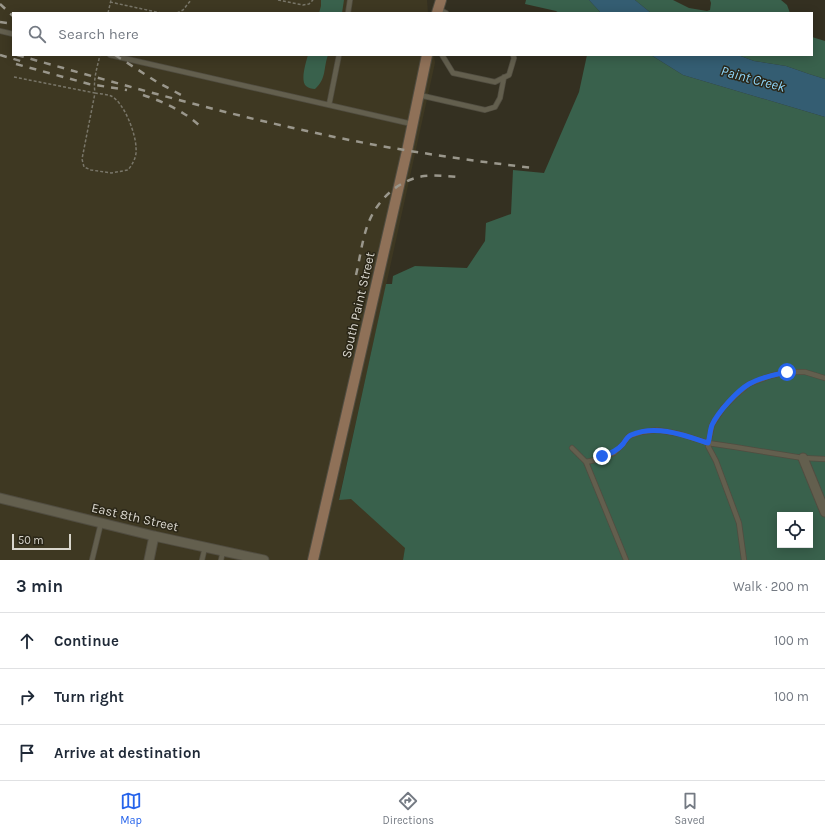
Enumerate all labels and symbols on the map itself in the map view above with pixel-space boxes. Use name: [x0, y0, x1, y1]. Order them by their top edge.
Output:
water label: Paint Creek: [719, 62, 788, 96]
street label: South Paint Street: [339, 250, 378, 359]
route start: [778, 363, 796, 381]
route end: [593, 447, 611, 465]
street label: East 8th Street: [90, 500, 180, 534]
scale bar: [12, 532, 71, 551]

